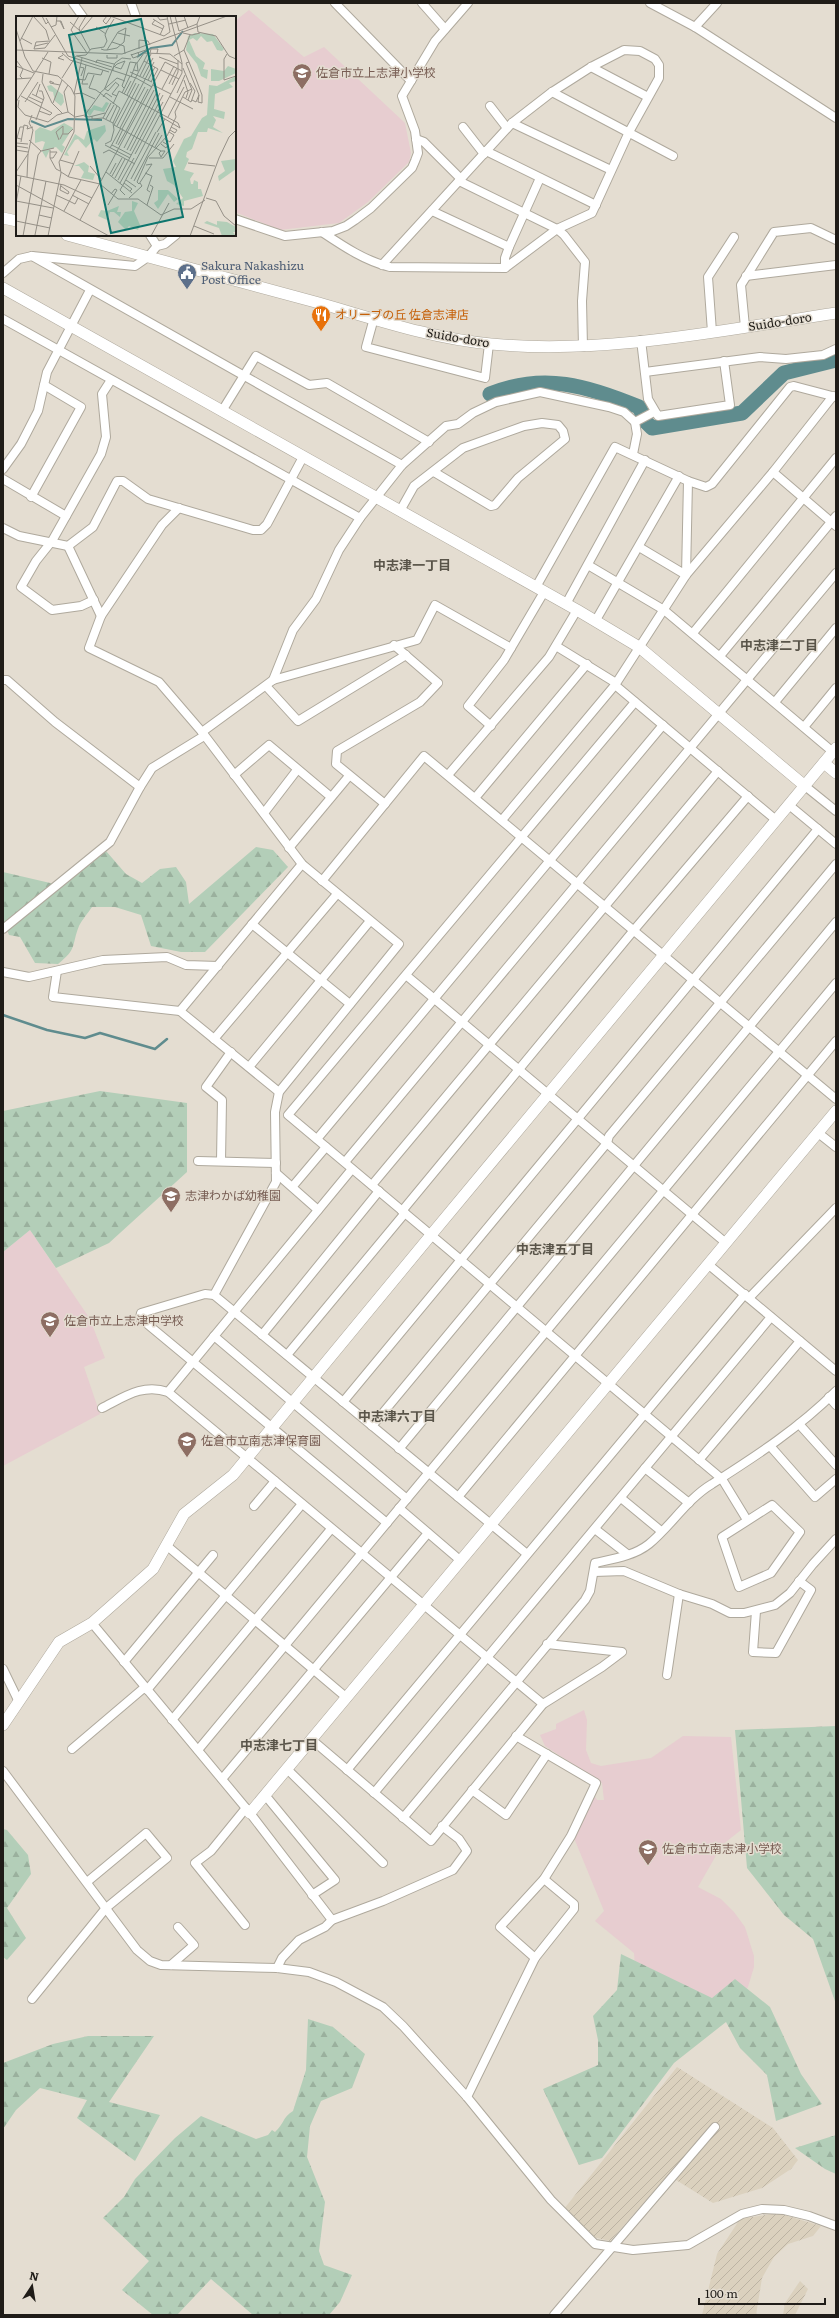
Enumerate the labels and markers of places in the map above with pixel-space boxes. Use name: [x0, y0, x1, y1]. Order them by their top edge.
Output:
school or university icon: 佐倉市立上志津小学校: [291, 62, 313, 90]
place label: 佐倉市立上志津小学校: [316, 63, 436, 81]
place label: Sakura Nakashizu Post Office: [201, 256, 305, 288]
public building icon: Sakura Nakashizu Post Office: [176, 262, 198, 290]
restaurant icon: オリーブの丘 佐倉志津店: [310, 304, 332, 332]
place label: オリーブの丘 佐倉志津店: [335, 305, 469, 323]
school or university icon: 志津わかば幼稚園: [160, 1185, 182, 1213]
place label: 志津わかば幼稚園: [185, 1186, 281, 1204]
school or university icon: 佐倉市立上志津中学校: [39, 1310, 61, 1338]
place label: 佐倉市立上志津中学校: [64, 1311, 184, 1329]
school or university icon: 佐倉市立南志津保育園: [176, 1430, 198, 1458]
place label: 佐倉市立南志津保育園: [201, 1431, 321, 1449]
school or university icon: 佐倉市立南志津小学校: [637, 1838, 659, 1866]
place label: 佐倉市立南志津小学校: [662, 1839, 782, 1857]

